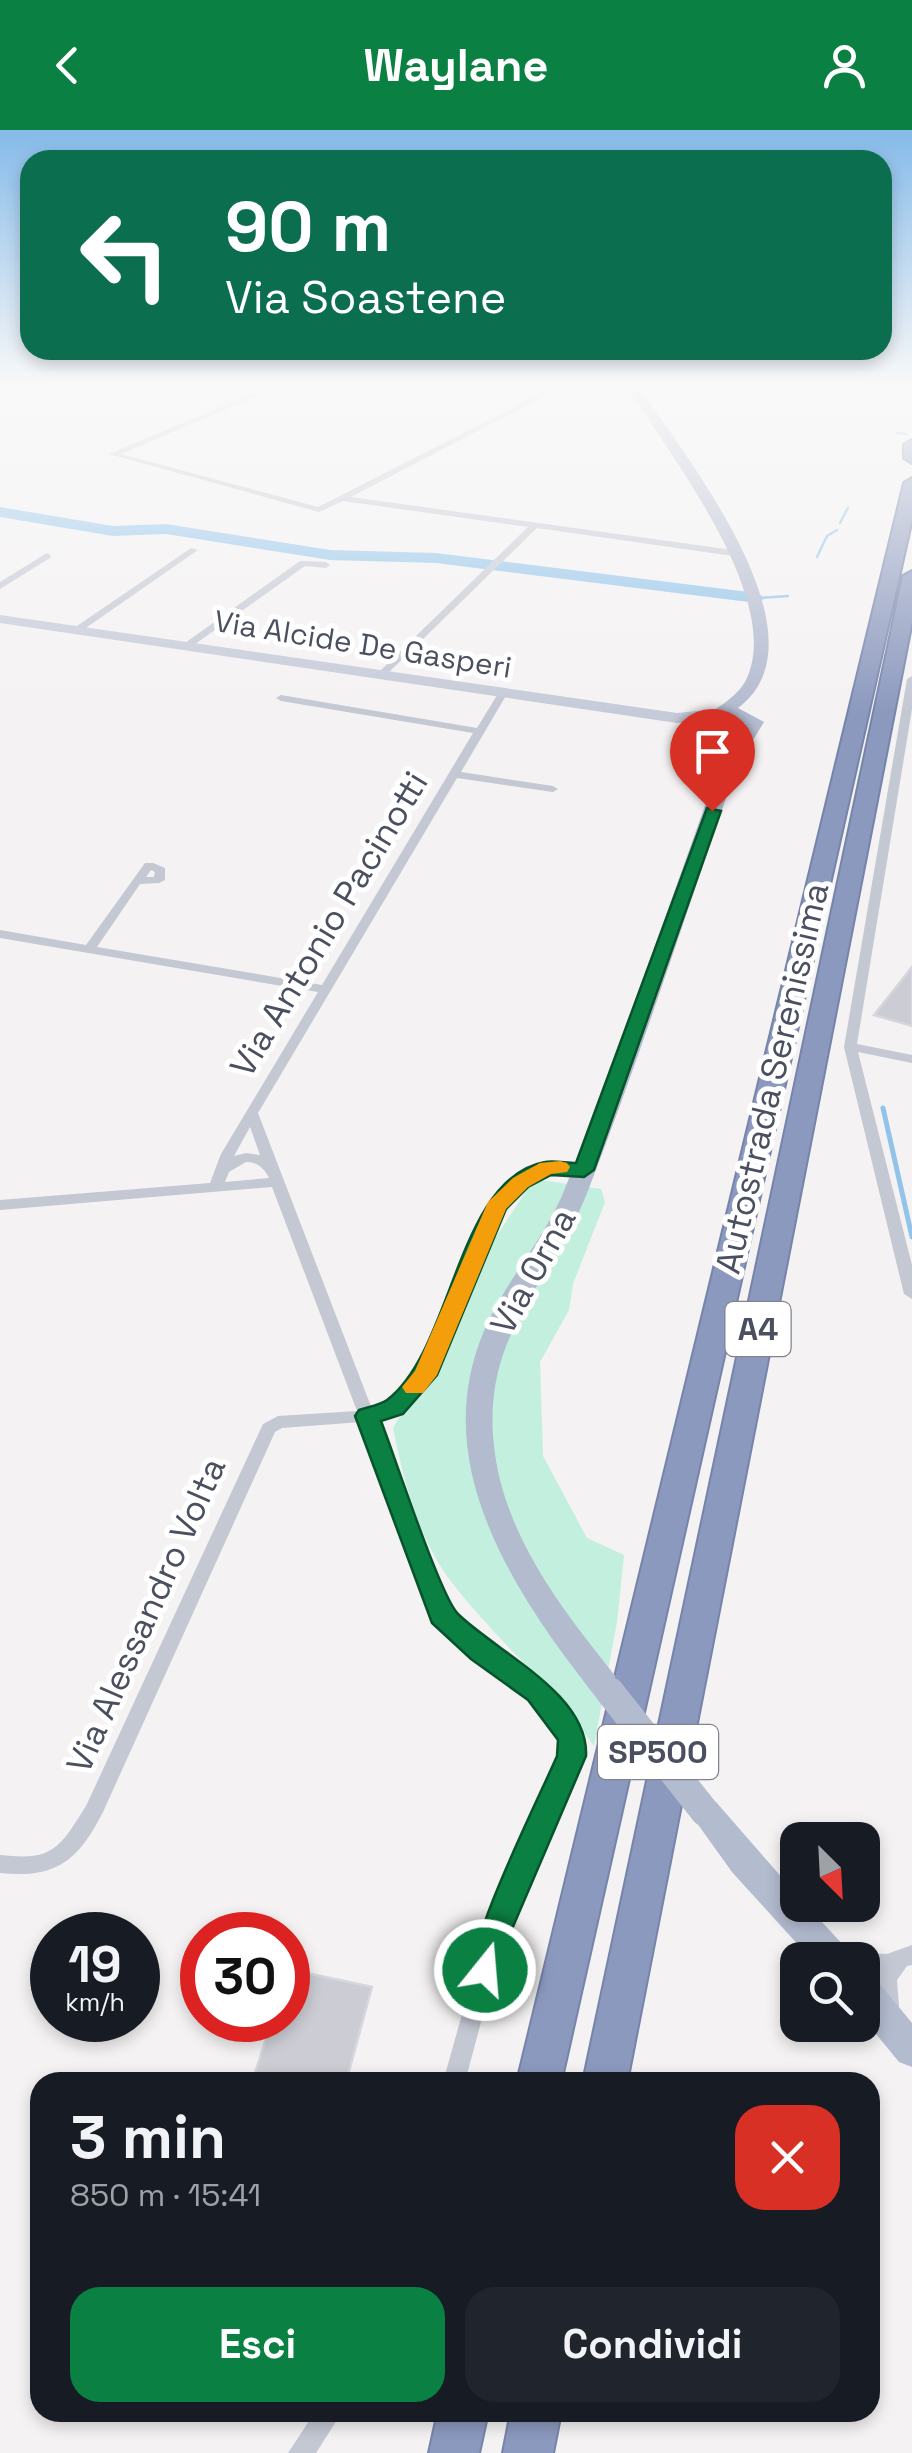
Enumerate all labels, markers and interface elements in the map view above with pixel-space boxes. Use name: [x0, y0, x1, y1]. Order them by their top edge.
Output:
text: Waylane: [364, 37, 548, 94]
icon: back: [40, 38, 95, 93]
icon: person: [817, 38, 872, 93]
text: 90 m: [225, 182, 391, 271]
icon: left: [60, 190, 190, 320]
text: Via Soastene: [225, 269, 506, 326]
street label: Via Alcide De Gasperi: [211, 601, 515, 687]
pin: [670, 709, 755, 812]
icon: arrive: [685, 724, 740, 779]
street label: Via Antonio Pacinotti: [220, 763, 438, 1085]
street label: Autostrada Serenissima: [706, 878, 838, 1278]
street label: Via Orna: [480, 1200, 586, 1342]
road number: A4: [726, 1302, 790, 1356]
street label: Via Alessandro Volta: [57, 1451, 235, 1779]
road number: SP500: [598, 1725, 718, 1779]
north arrow: [780, 1822, 880, 1922]
map controls: [780, 1822, 880, 2042]
speed limit sign: 30: [180, 1912, 310, 2042]
position arrow: [433, 1918, 537, 2022]
text: 19: [68, 1933, 122, 1997]
button: search: [780, 1942, 880, 2042]
text: km/h: [65, 1986, 125, 2018]
text: 3 min: [70, 2099, 226, 2176]
button: close: [735, 2105, 840, 2210]
text: 850 m · 15:41: [70, 2175, 261, 2215]
button: Esci: [70, 2287, 445, 2402]
button: Condividi: [465, 2287, 840, 2402]

